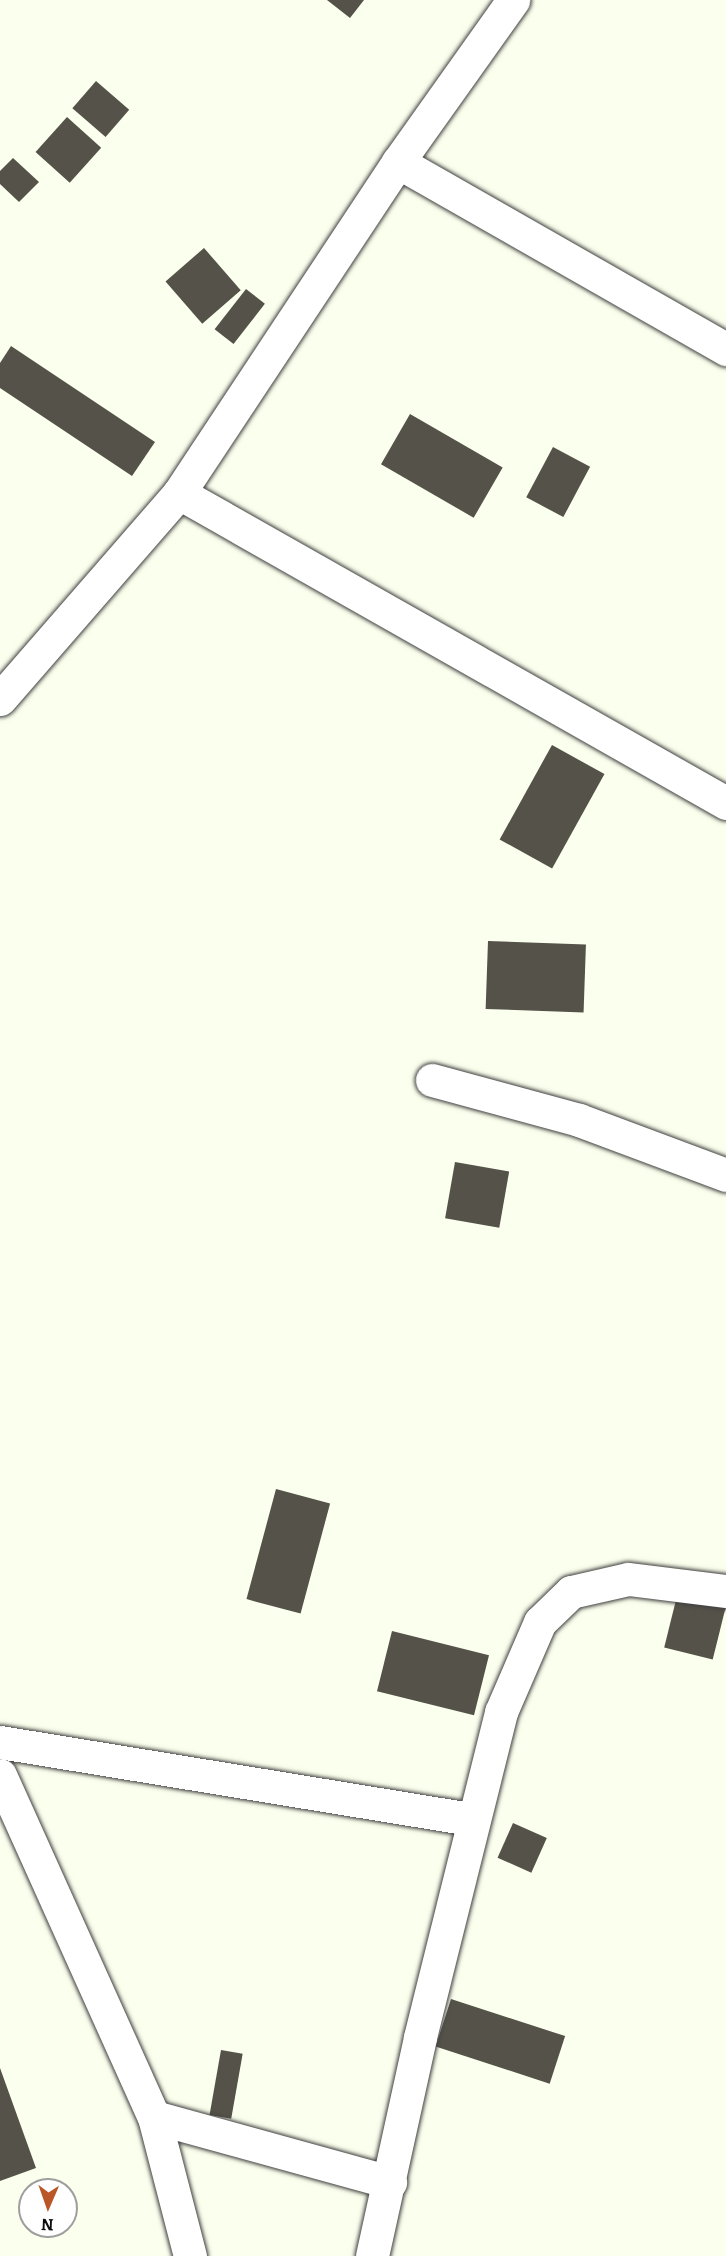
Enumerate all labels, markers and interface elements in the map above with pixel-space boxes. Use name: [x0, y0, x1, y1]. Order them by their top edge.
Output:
north arrow: [18, 2178, 78, 2238]
text: N: [41, 2215, 54, 2234]

